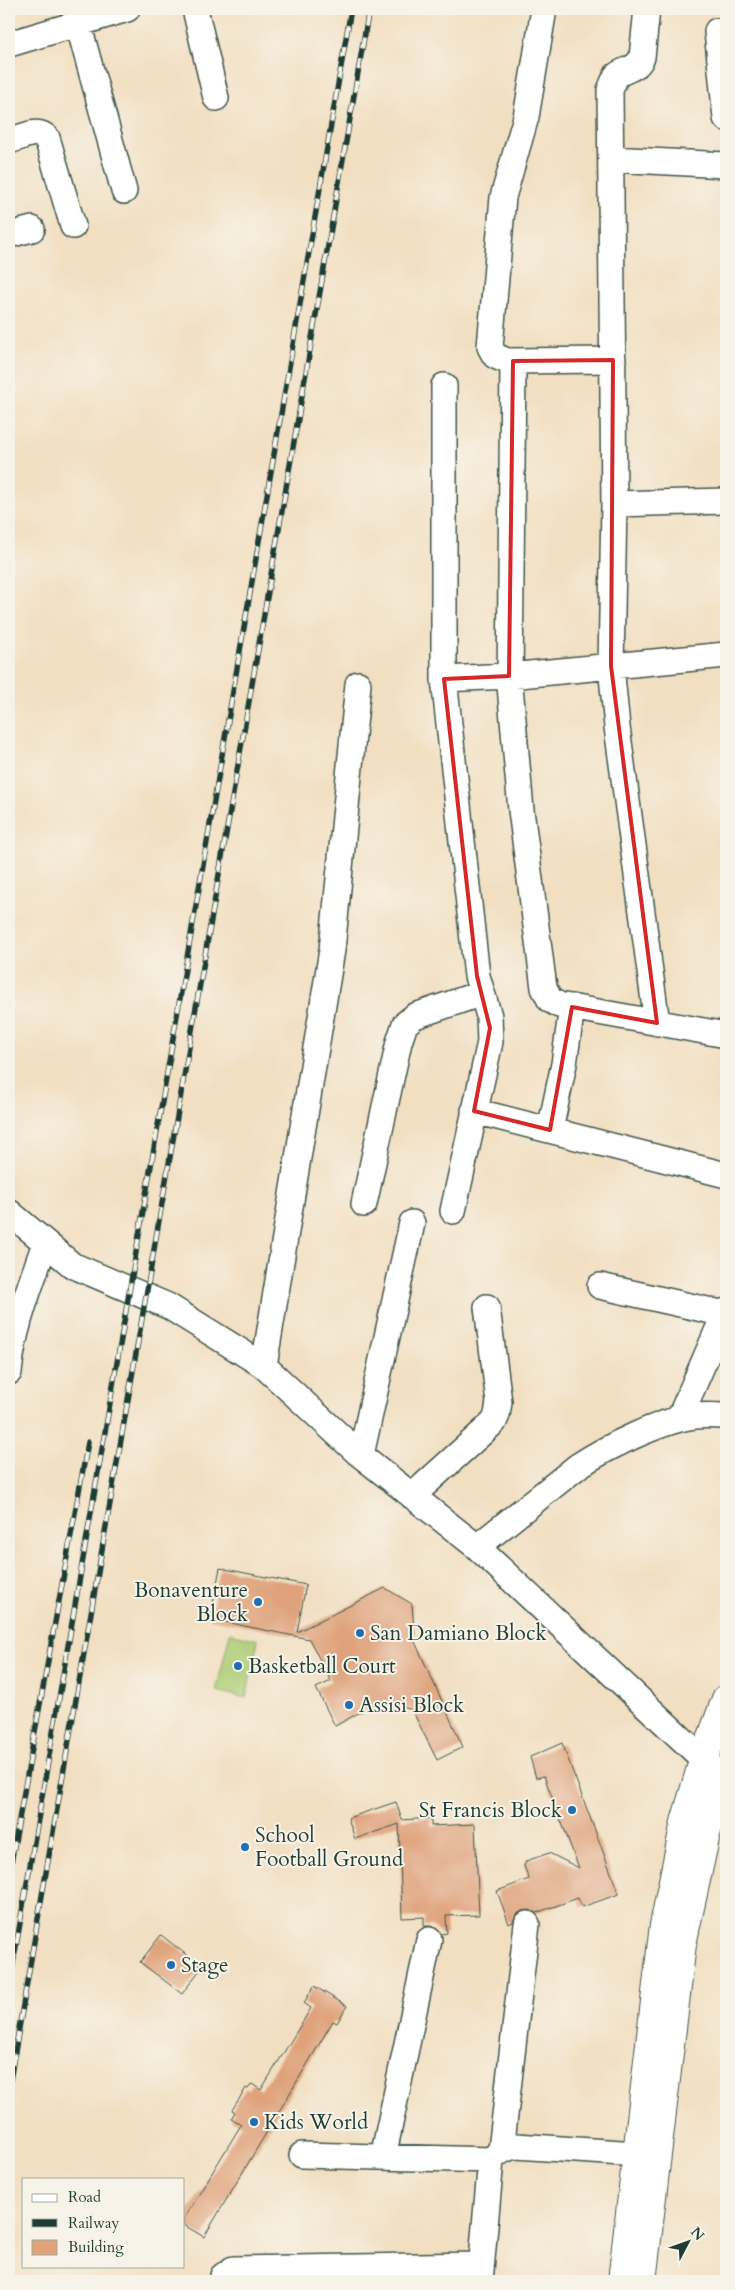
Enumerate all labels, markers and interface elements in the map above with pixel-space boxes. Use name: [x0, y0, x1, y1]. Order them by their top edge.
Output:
place label: Bonaventure Block: [134, 1576, 249, 1629]
marker: Bonaventure Block: [252, 1596, 264, 1608]
place label: San Damiano Block: [370, 1619, 548, 1648]
marker: San Damiano Block: [354, 1627, 366, 1639]
place label: Basketball Court: [248, 1652, 396, 1681]
marker: Basketball Court: [232, 1660, 244, 1672]
place label: Assisi Block: [359, 1691, 465, 1720]
marker: Assisi Block: [343, 1699, 355, 1711]
place label: St Francis Block: [419, 1796, 563, 1825]
marker: St Francis Block: [566, 1804, 578, 1816]
place label: School Football Ground: [255, 1821, 403, 1874]
marker: School Football Ground: [239, 1841, 251, 1853]
place label: Stage: [181, 1951, 229, 1980]
marker: Stage: [165, 1959, 177, 1971]
place label: Kids World: [264, 2108, 368, 2137]
marker: Kids World: [248, 2116, 260, 2128]
legend: [22, 2178, 185, 2268]
text: Road: [68, 2187, 101, 2207]
text: Railway: [68, 2213, 119, 2233]
north arrow: [662, 2218, 712, 2268]
text: N: [686, 2223, 709, 2245]
text: Building: [68, 2237, 124, 2257]

